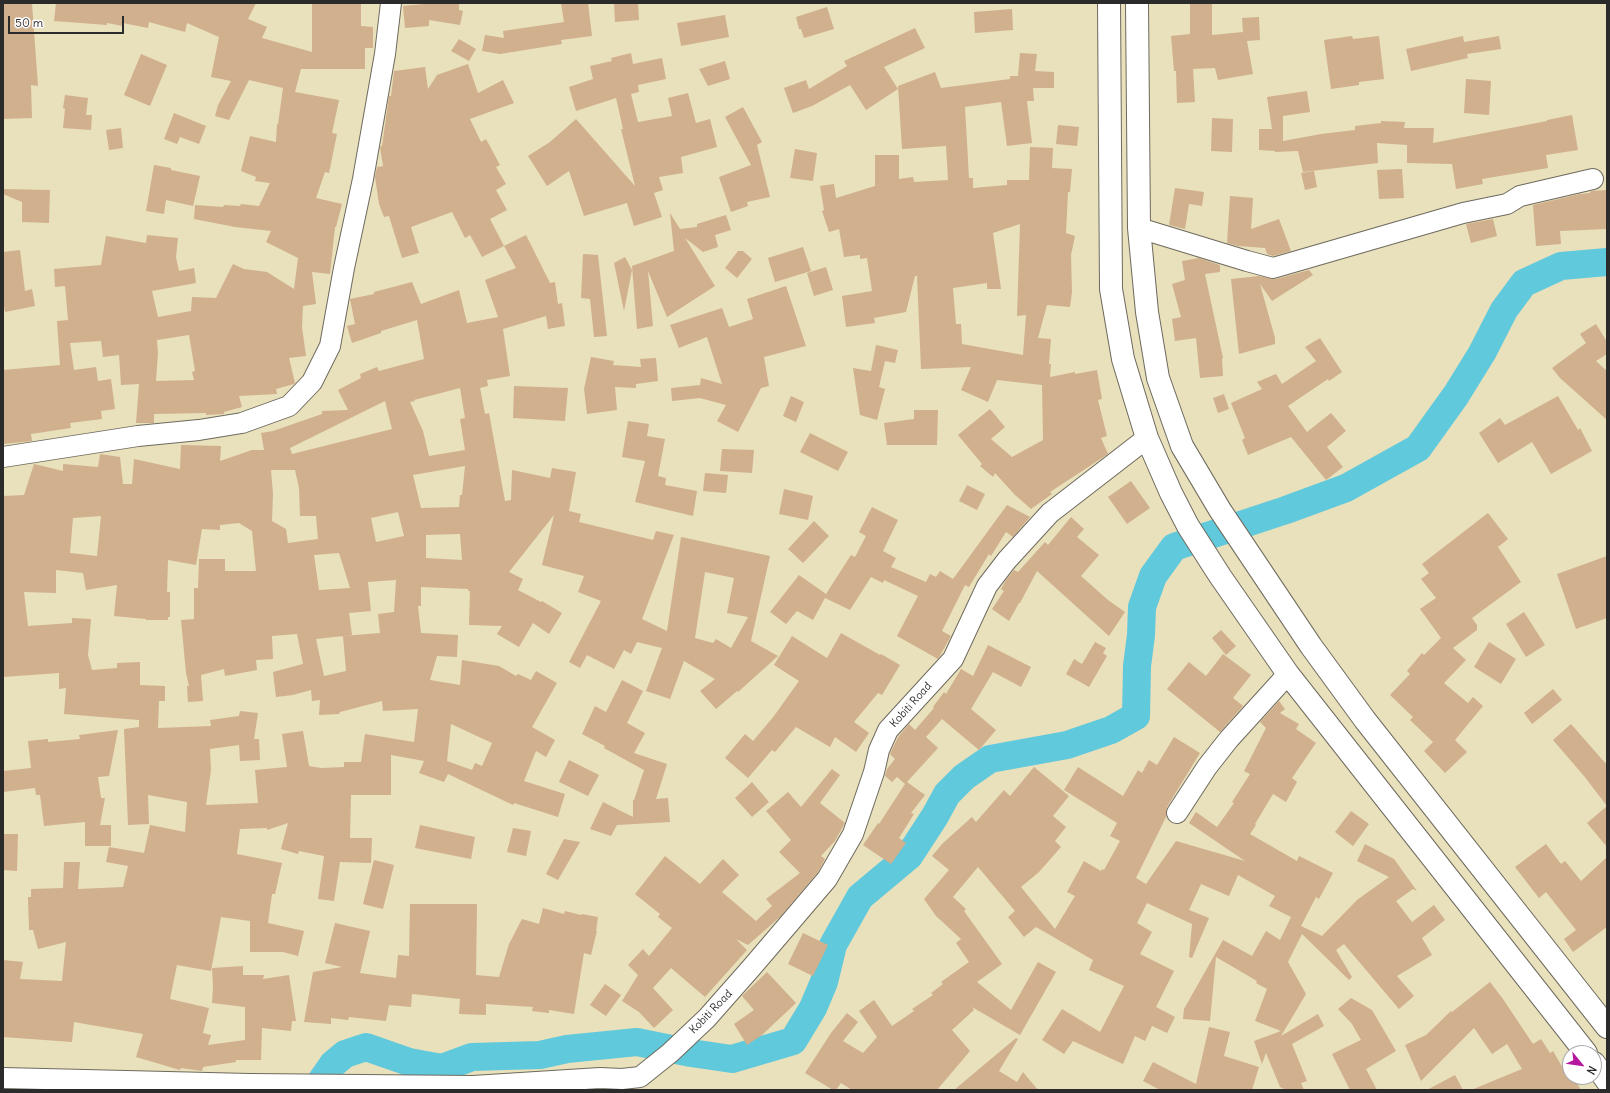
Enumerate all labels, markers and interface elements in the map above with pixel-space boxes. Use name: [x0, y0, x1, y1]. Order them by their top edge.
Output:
scale bar: [10, 8, 126, 34]
text: 50 m: [15, 15, 43, 30]
street label: Kobiti Road: [887, 680, 935, 730]
street label: Kobiti Road: [687, 987, 735, 1037]
north arrow: [1562, 1045, 1602, 1085]
text: N: [1584, 1064, 1600, 1077]

